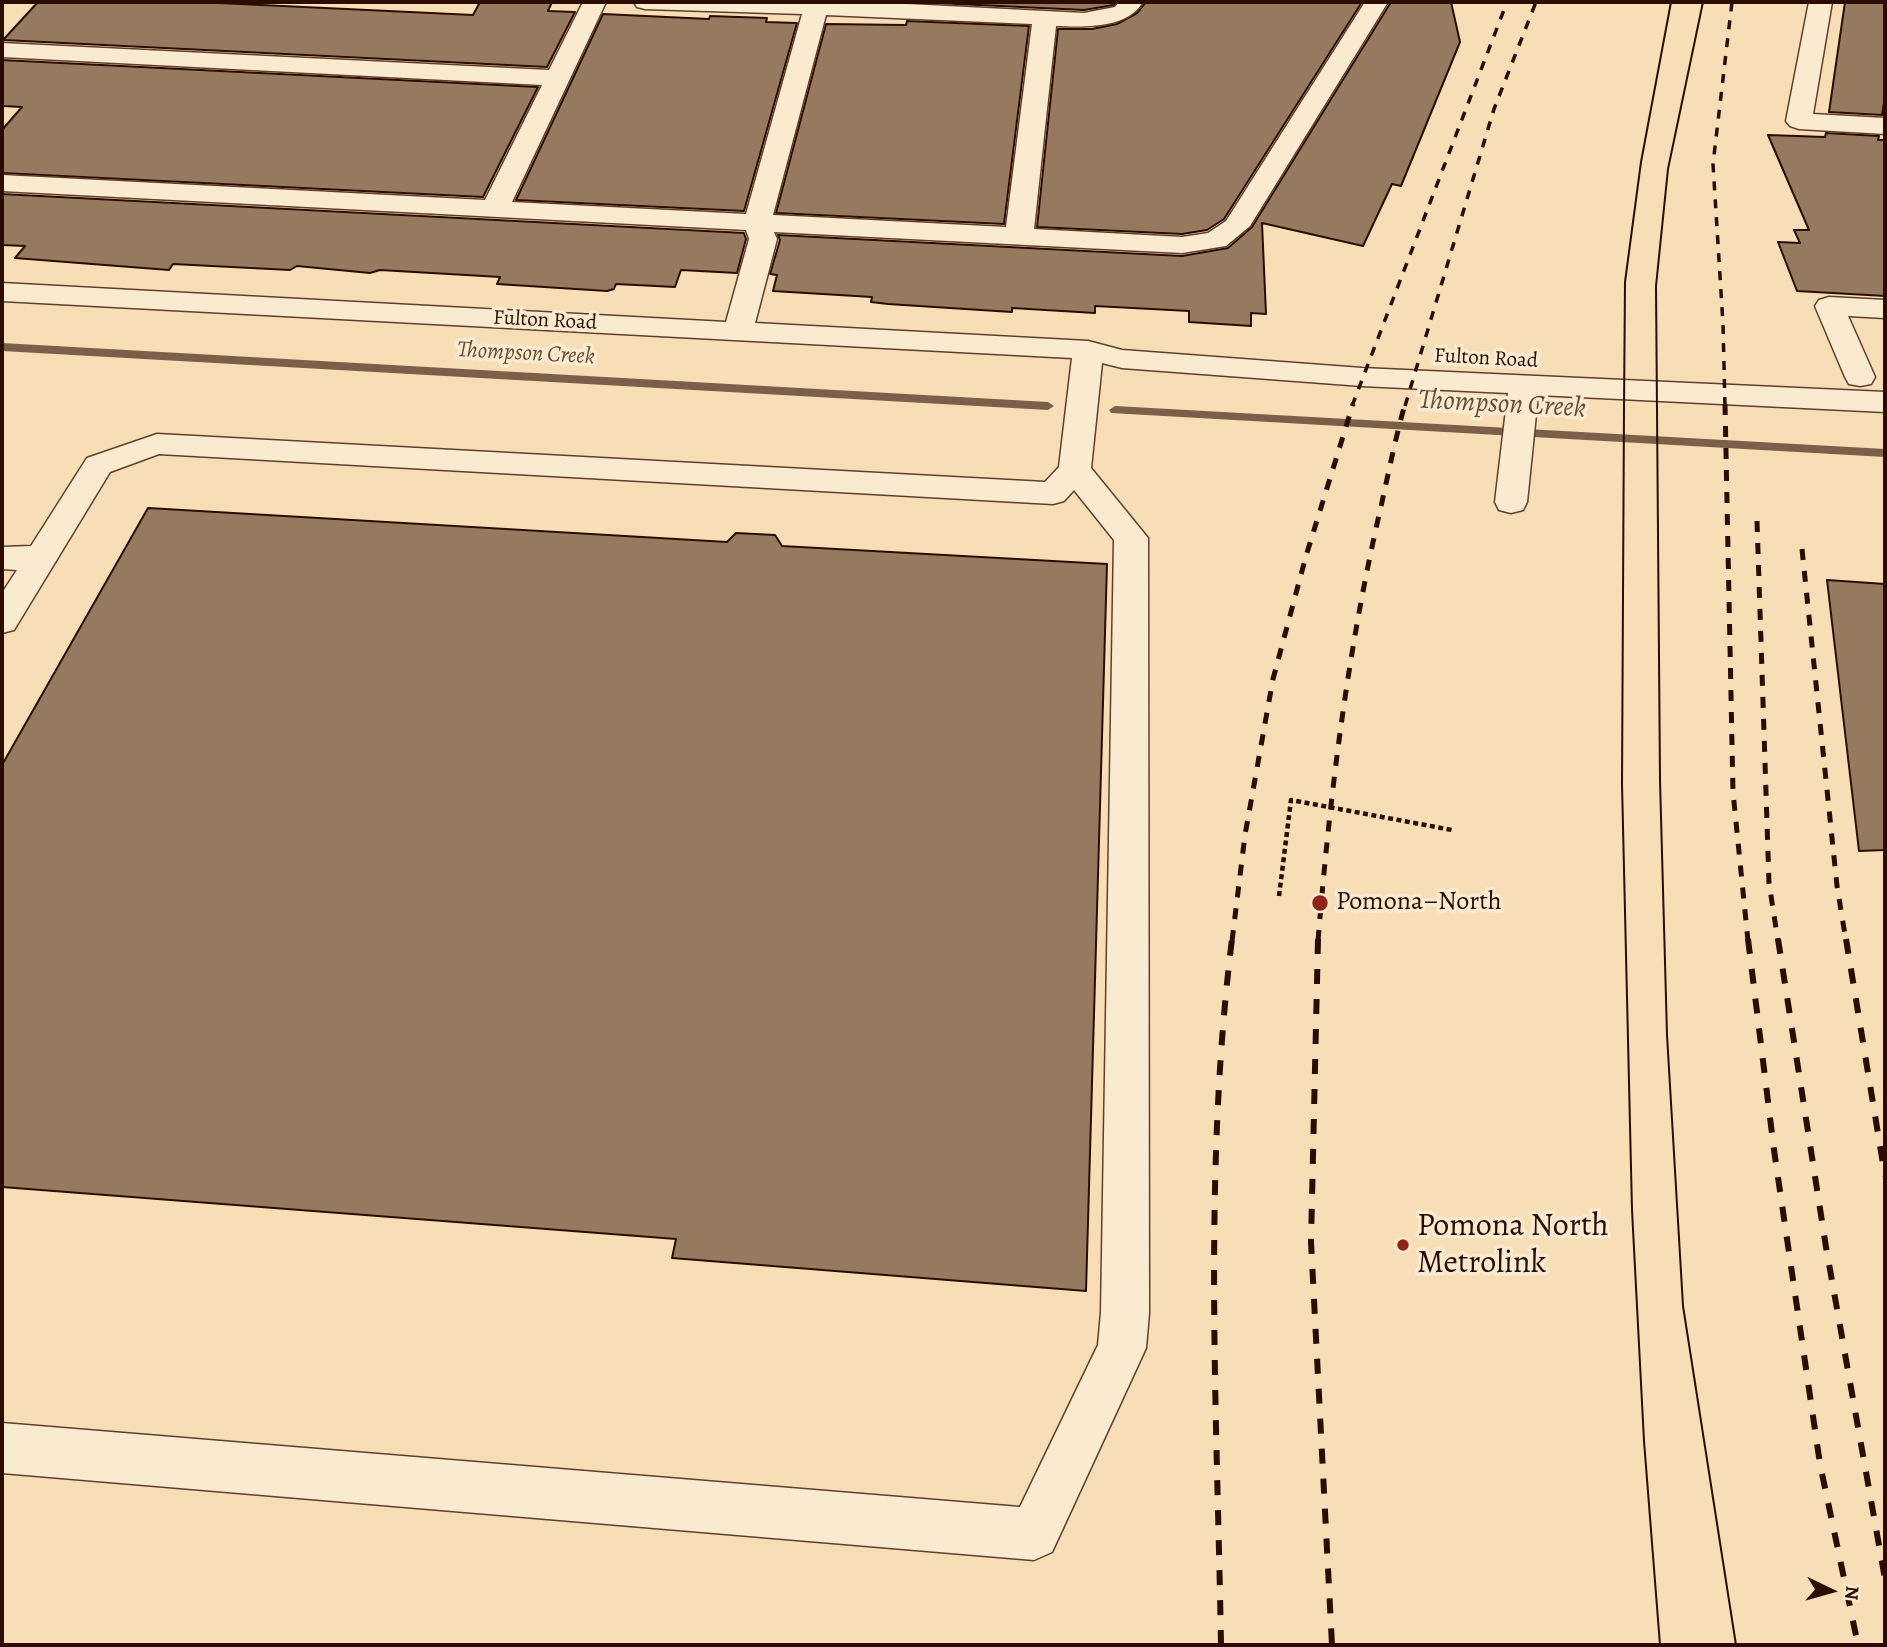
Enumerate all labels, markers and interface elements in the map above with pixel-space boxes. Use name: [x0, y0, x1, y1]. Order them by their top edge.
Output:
street label: Fulton Road: [492, 306, 598, 336]
water label: Thompson Creek: [456, 337, 596, 371]
street label: Fulton Road: [1433, 344, 1539, 374]
water label: Thompson Creek: [1417, 384, 1587, 426]
place label: Pomona–North: [1336, 887, 1502, 919]
marker: Pomona–North: [1310, 893, 1330, 913]
place label: Pomona North Metrolink: [1417, 1208, 1609, 1283]
marker: Pomona North Metrolink: [1395, 1237, 1411, 1253]
north arrow: [1796, 1556, 1866, 1626]
text: N: [1838, 1585, 1865, 1601]

